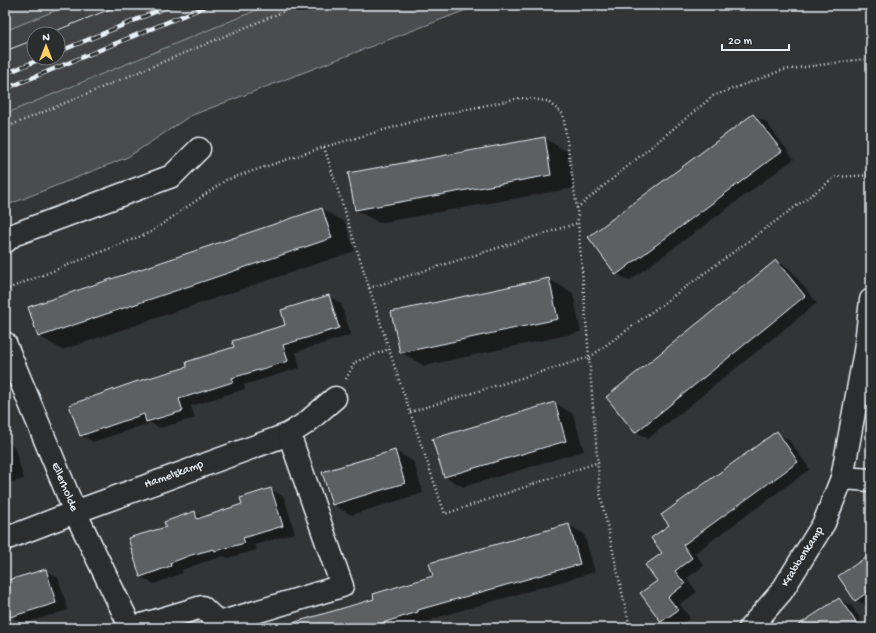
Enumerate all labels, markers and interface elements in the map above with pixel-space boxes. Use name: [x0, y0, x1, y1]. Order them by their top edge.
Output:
north arrow: [26, 26, 66, 66]
scale bar: [722, 26, 789, 52]
text: N: [42, 32, 50, 44]
text: 20 m: [728, 35, 753, 49]
street label: Hamelskamp: [143, 458, 205, 492]
street label: Ellerholde: [47, 460, 81, 514]
street label: Krabbenkamp: [779, 524, 827, 590]

